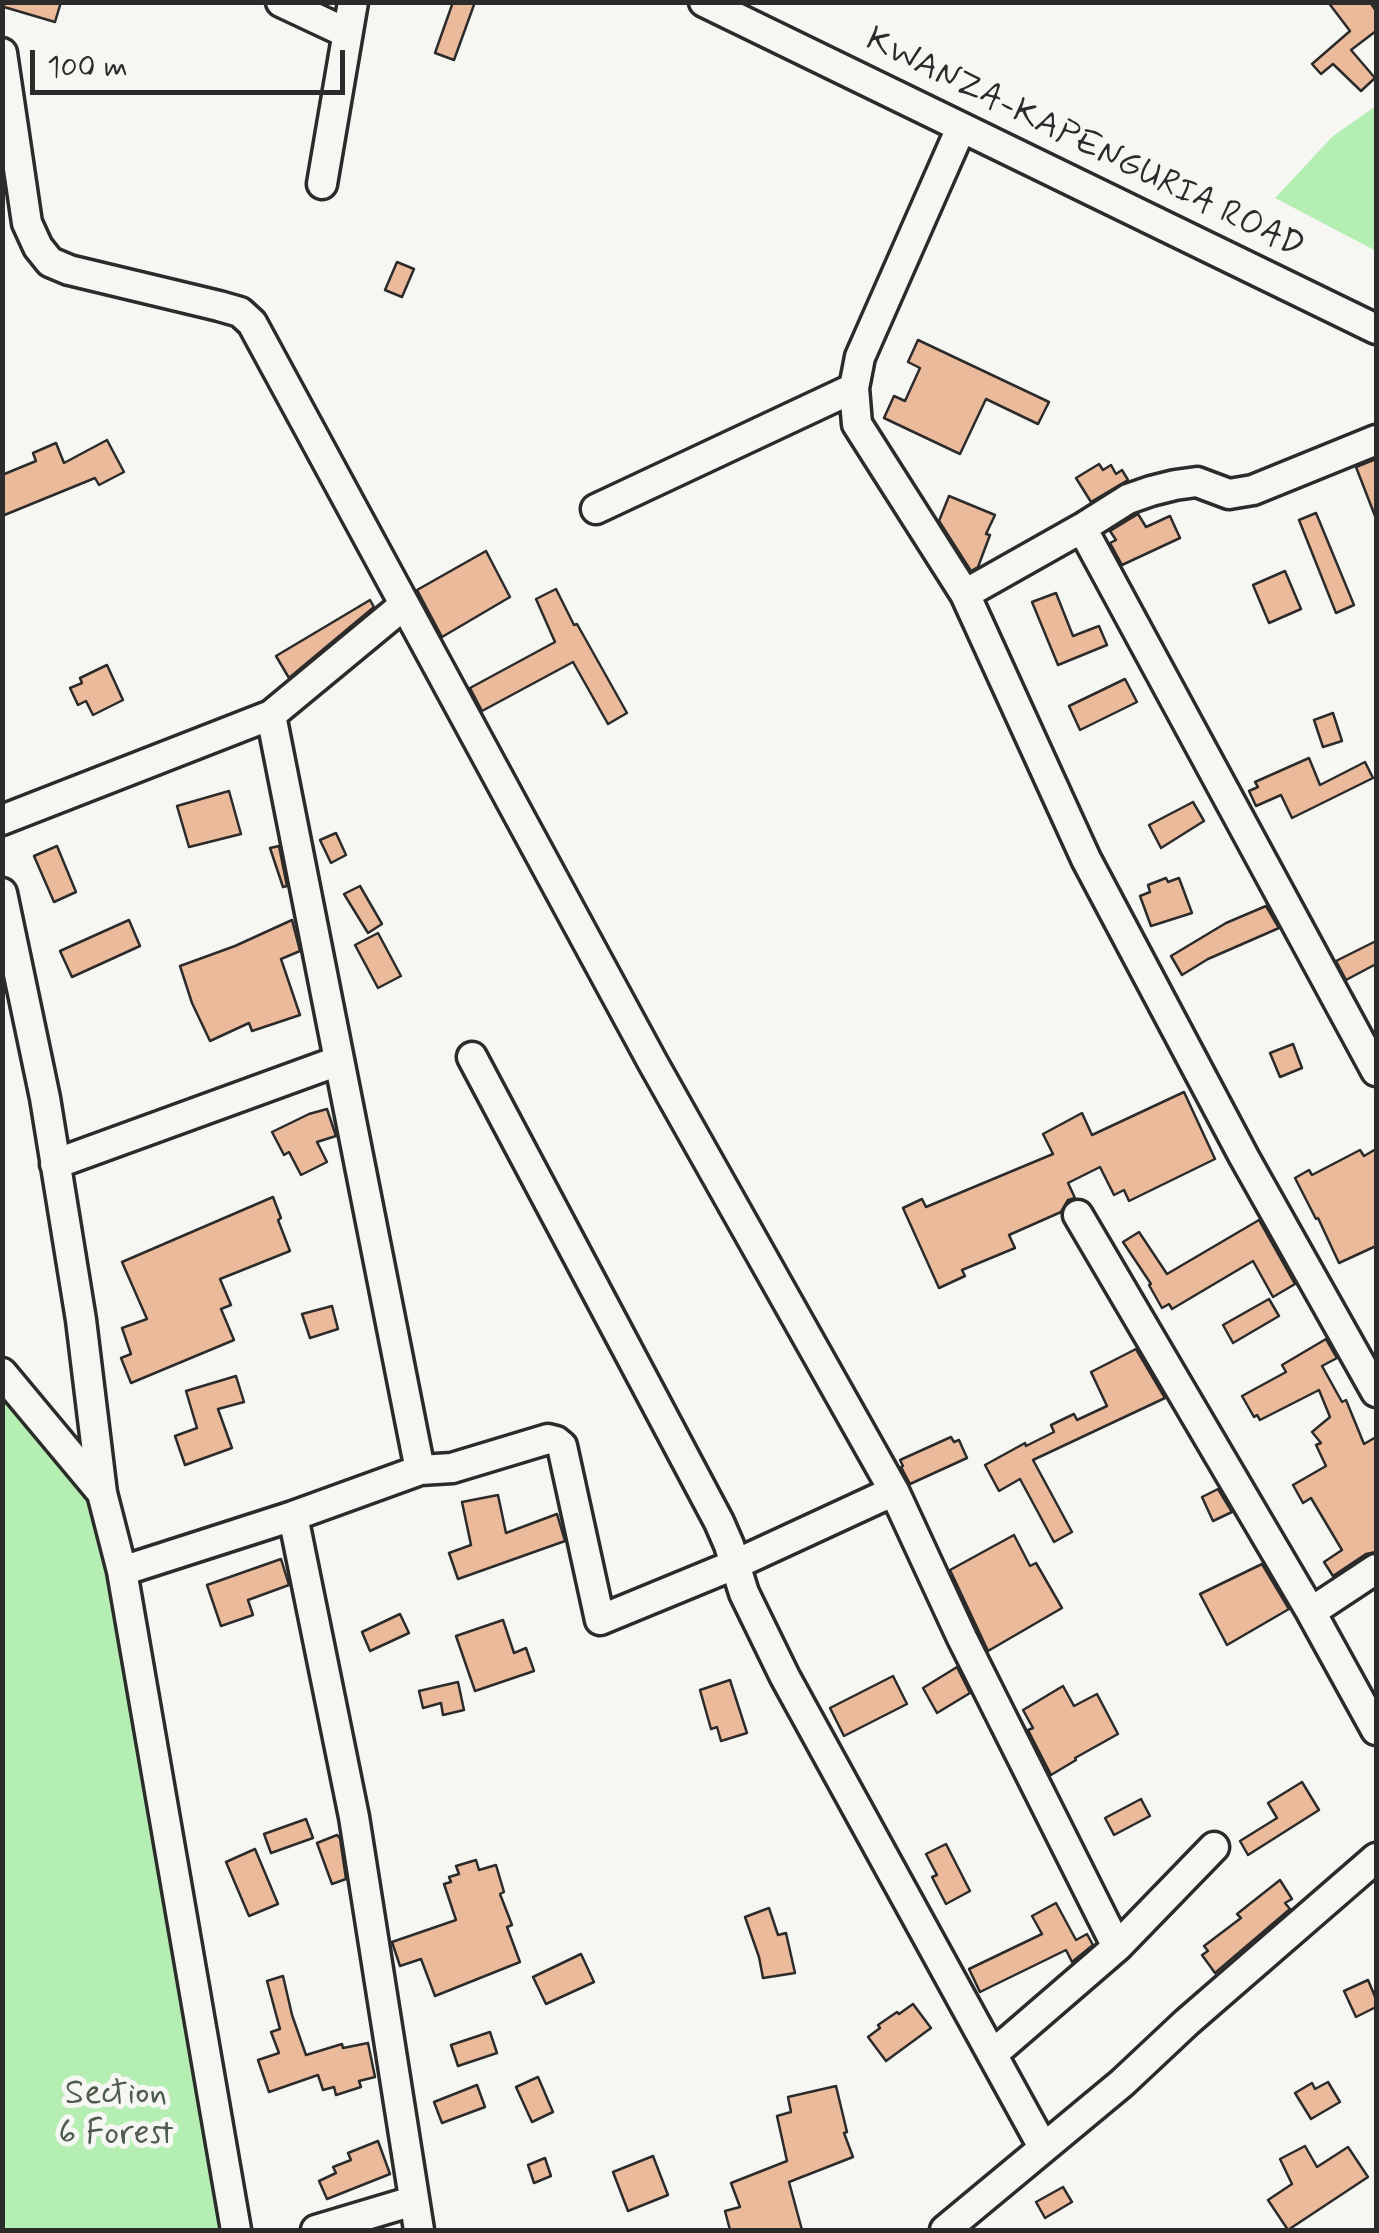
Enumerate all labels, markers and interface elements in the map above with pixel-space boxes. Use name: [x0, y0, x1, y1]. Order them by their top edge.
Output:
street label: KWANZA-KAPENGURIA ROAD: [858, 20, 1310, 270]
scale bar: [35, 30, 350, 92]
text: 100 m: [47, 48, 128, 87]
park label: Section 6 Forest: [58, 2075, 174, 2157]

